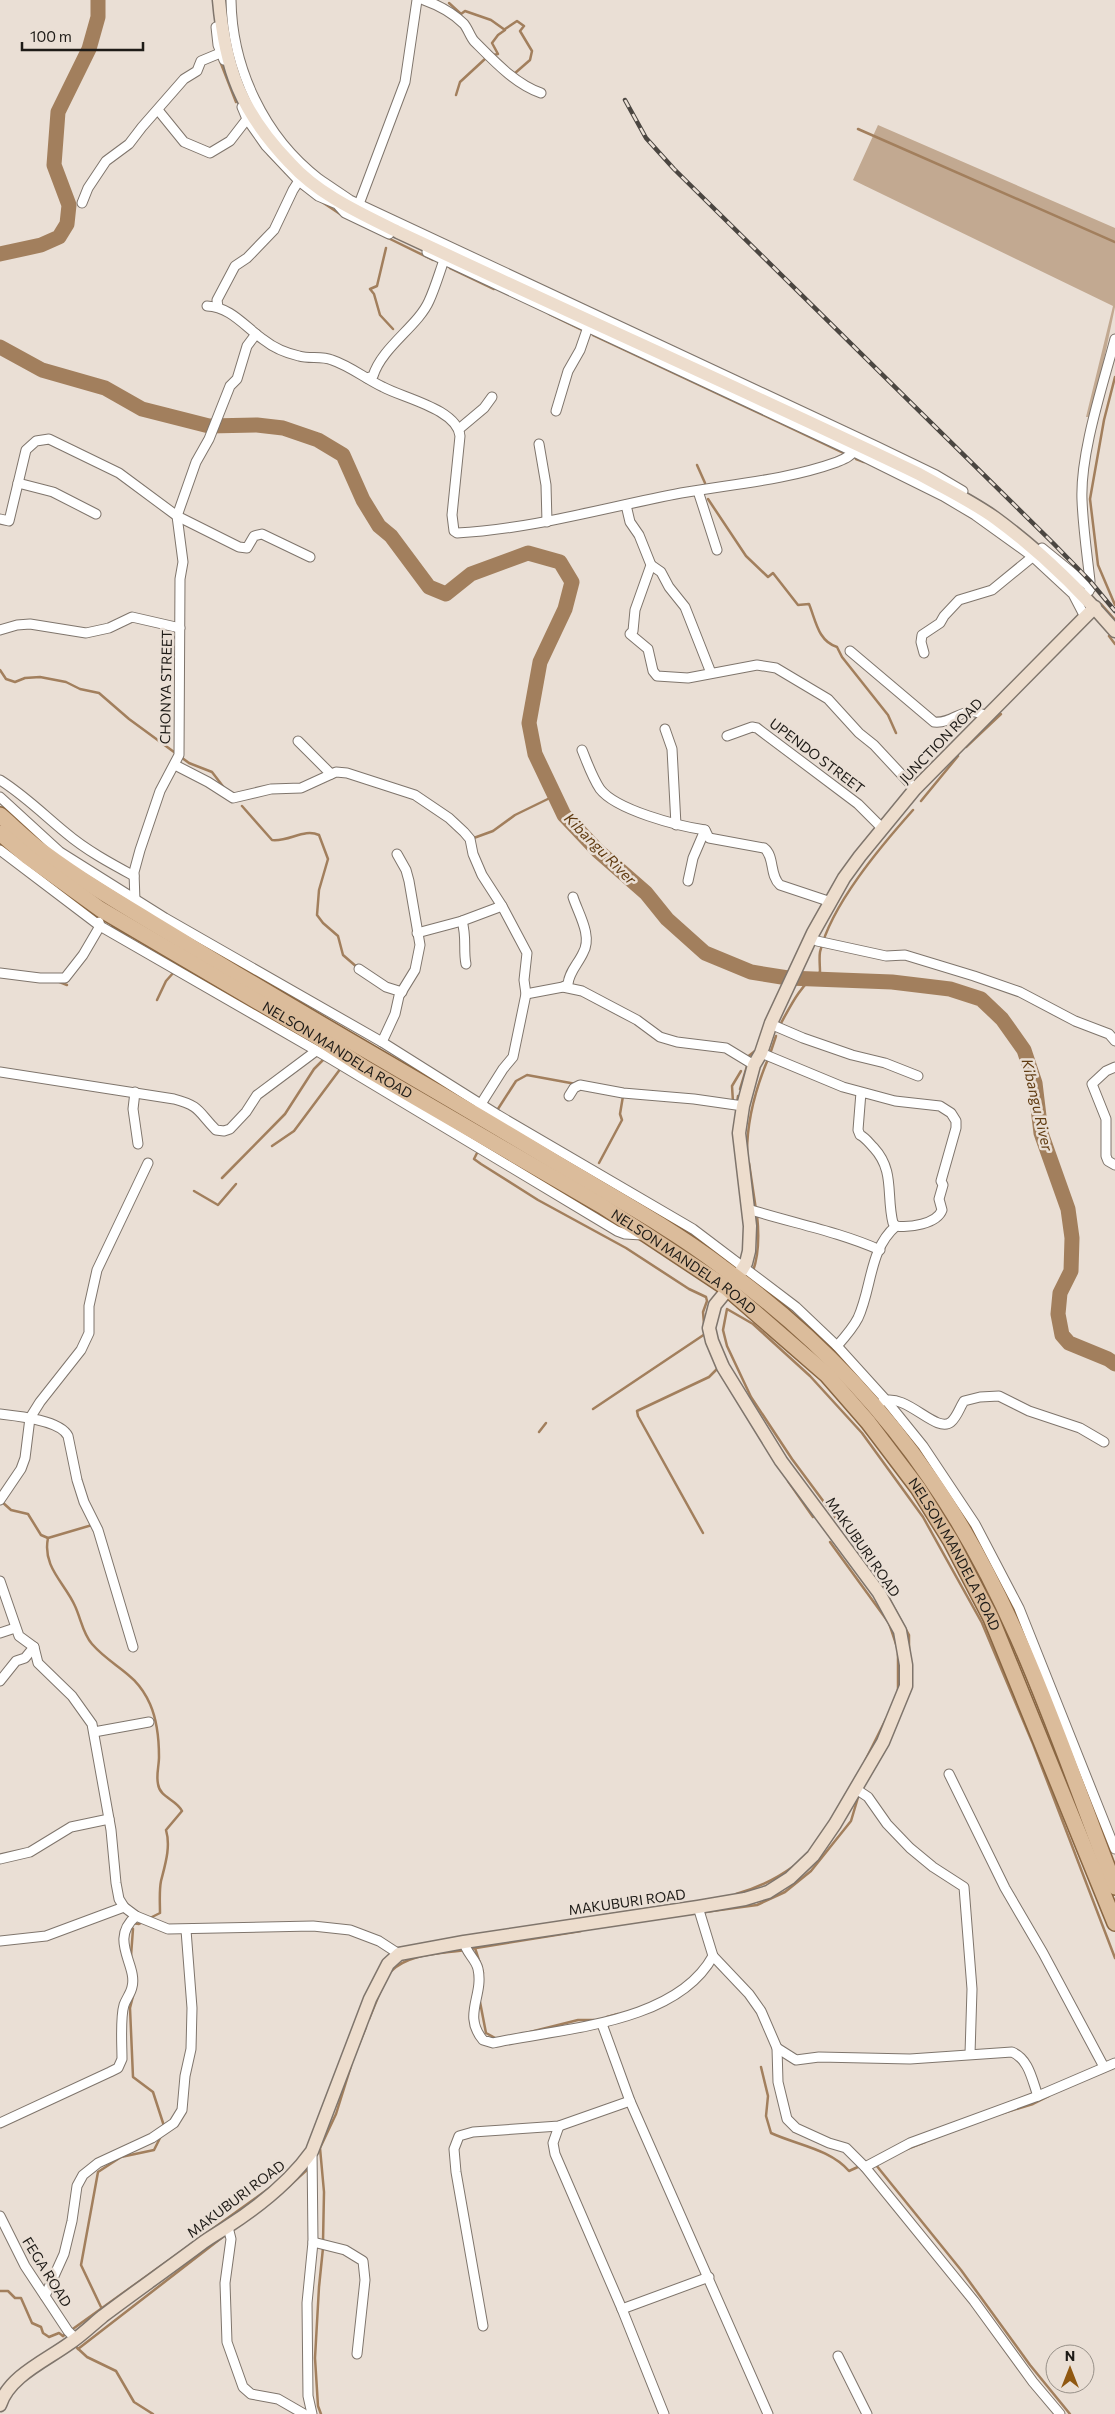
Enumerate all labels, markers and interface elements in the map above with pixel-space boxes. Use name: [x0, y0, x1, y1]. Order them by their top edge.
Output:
scale bar: [22, 20, 144, 52]
text: 100 m: [30, 27, 72, 45]
street label: CHONYA STREET: [156, 630, 175, 744]
street label: JUNCTION ROAD: [896, 694, 986, 787]
street label: UPENDO STREET: [767, 714, 868, 797]
water label: Kibangu River: [561, 809, 641, 889]
street label: NELSON MANDELA ROAD: [260, 998, 416, 1102]
water label: Kibangu River: [1019, 1057, 1058, 1154]
street label: NELSON MANDELA ROAD: [608, 1205, 760, 1318]
street label: NELSON MANDELA ROAD: [905, 1474, 1004, 1633]
street label: MAKUBURI ROAD: [823, 1493, 904, 1600]
street label: MAKUBURI ROAD: [567, 1885, 687, 1918]
street label: MAKUBURI ROAD: [183, 2156, 288, 2241]
street label: FEGA ROAD: [19, 2234, 76, 2310]
north arrow: [1045, 2344, 1095, 2394]
text: N: [1065, 2347, 1075, 2364]

